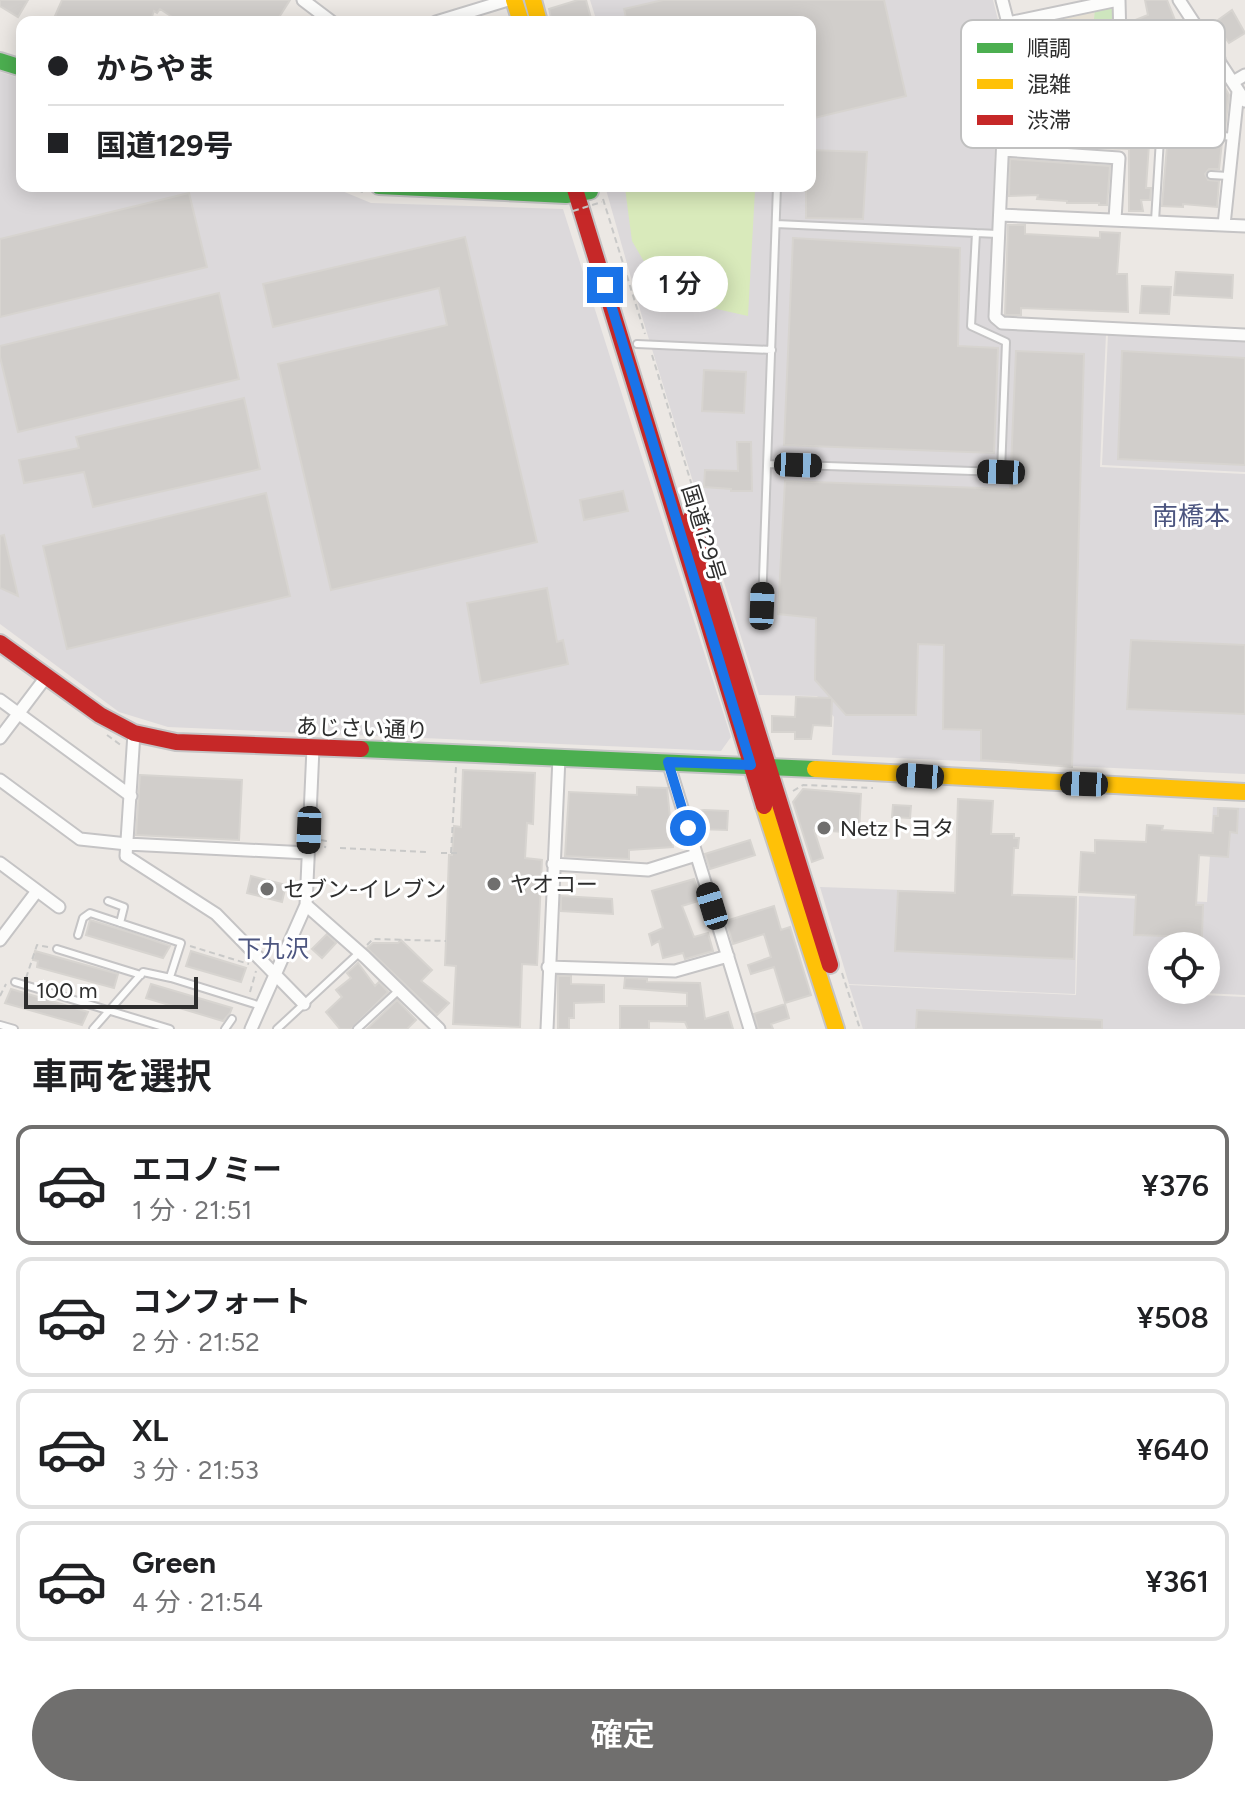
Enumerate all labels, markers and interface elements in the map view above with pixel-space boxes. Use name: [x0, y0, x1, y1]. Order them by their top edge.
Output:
legend: [961, 20, 1225, 148]
text: 順調: [1027, 35, 1071, 62]
text: からやま: [96, 50, 216, 87]
text: 混雑: [1027, 71, 1071, 98]
text: 渋滞: [1027, 107, 1071, 134]
text: 国道129号: [96, 127, 233, 164]
callout: 1 分: [633, 257, 729, 313]
route end: [587, 267, 623, 303]
text: 1 分: [658, 268, 702, 300]
car: [774, 452, 822, 478]
car: [977, 459, 1025, 485]
street label: 国道129号: [676, 481, 731, 585]
district label: 南橋本: [1152, 500, 1230, 532]
car: [749, 582, 775, 630]
street label: あじさい通り: [296, 713, 428, 744]
car: [895, 762, 945, 790]
car: [1060, 771, 1108, 797]
car: [296, 806, 322, 854]
route start: [670, 810, 706, 846]
place label: Netzトヨタ: [840, 815, 954, 842]
marker: Netzトヨタ: [815, 819, 833, 837]
place label: ヤオコー: [510, 871, 598, 898]
marker: ヤオコー: [485, 875, 503, 893]
place label: セブン-イレブン: [283, 876, 446, 903]
marker: セブン-イレブン: [258, 880, 276, 898]
car: [694, 880, 730, 932]
map controls: [1148, 932, 1220, 1004]
button: locate: [1148, 932, 1220, 1004]
district label: 下九沢: [237, 934, 309, 963]
scale bar: [24, 973, 198, 1009]
text: 100 m: [36, 977, 97, 1004]
text: 車両を選択: [32, 1055, 212, 1098]
icon: car: [36, 1149, 108, 1221]
text: エコノミー: [132, 1151, 282, 1188]
text: ¥376: [1142, 1167, 1209, 1204]
text: 1 分 · 21:51: [132, 1194, 252, 1226]
icon: car: [36, 1281, 108, 1353]
text: コンフォート: [132, 1283, 311, 1320]
text: ¥508: [1137, 1299, 1209, 1336]
text: 2 分 · 21:52: [132, 1326, 260, 1358]
text: XL: [132, 1412, 168, 1449]
icon: car: [36, 1413, 108, 1485]
text: ¥640: [1136, 1431, 1209, 1468]
text: 3 分 · 21:53: [132, 1454, 259, 1486]
text: Green: [132, 1544, 216, 1581]
icon: car: [36, 1545, 108, 1617]
text: ¥361: [1145, 1563, 1209, 1600]
text: 4 分 · 21:54: [132, 1586, 263, 1618]
button: 確定: [32, 1689, 1213, 1781]

